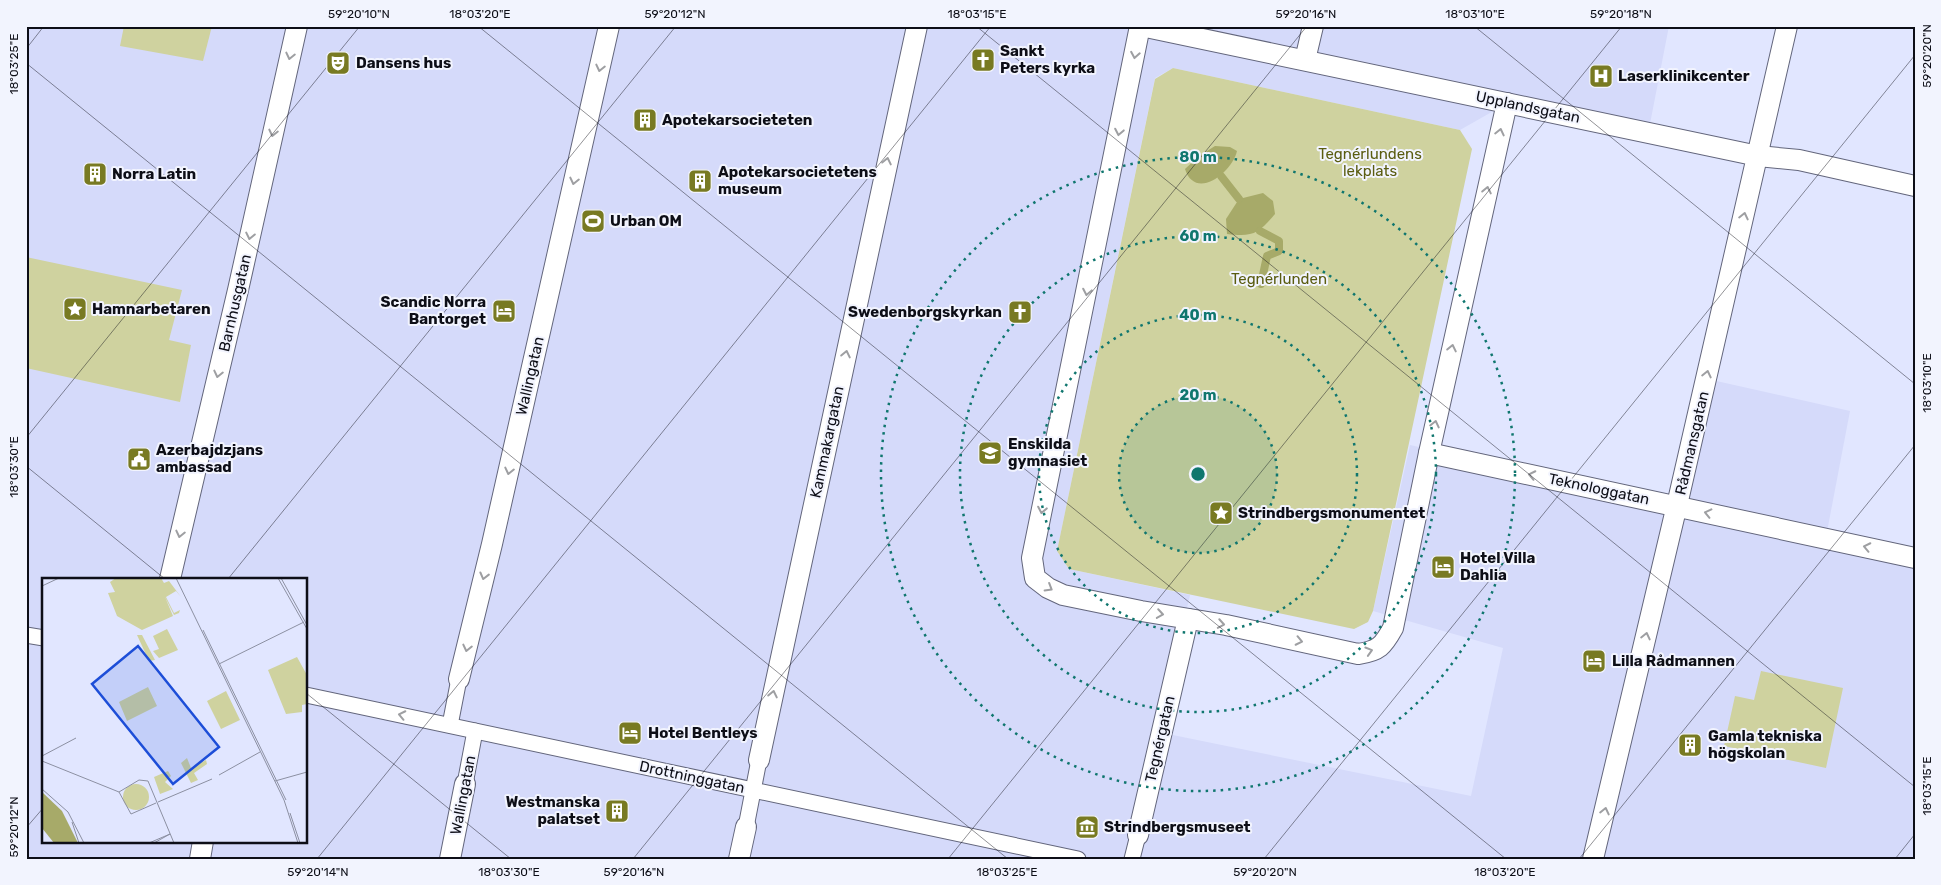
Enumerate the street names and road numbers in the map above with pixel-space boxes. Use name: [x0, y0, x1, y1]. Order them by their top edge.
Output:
street label: Upplandsgatan: [1474, 87, 1582, 127]
street label: Barnhusgatan: [215, 253, 255, 353]
street label: Wallingatan: [512, 335, 548, 417]
street label: Kammakargatan: [806, 384, 848, 500]
street label: Rådmansgatan: [1671, 389, 1713, 497]
street label: Teknologgatan: [1547, 470, 1651, 508]
street label: Tegnérgatan: [1141, 694, 1179, 784]
street label: Wallingatan: [446, 754, 480, 836]
street label: Drottninggatan: [638, 757, 746, 797]

